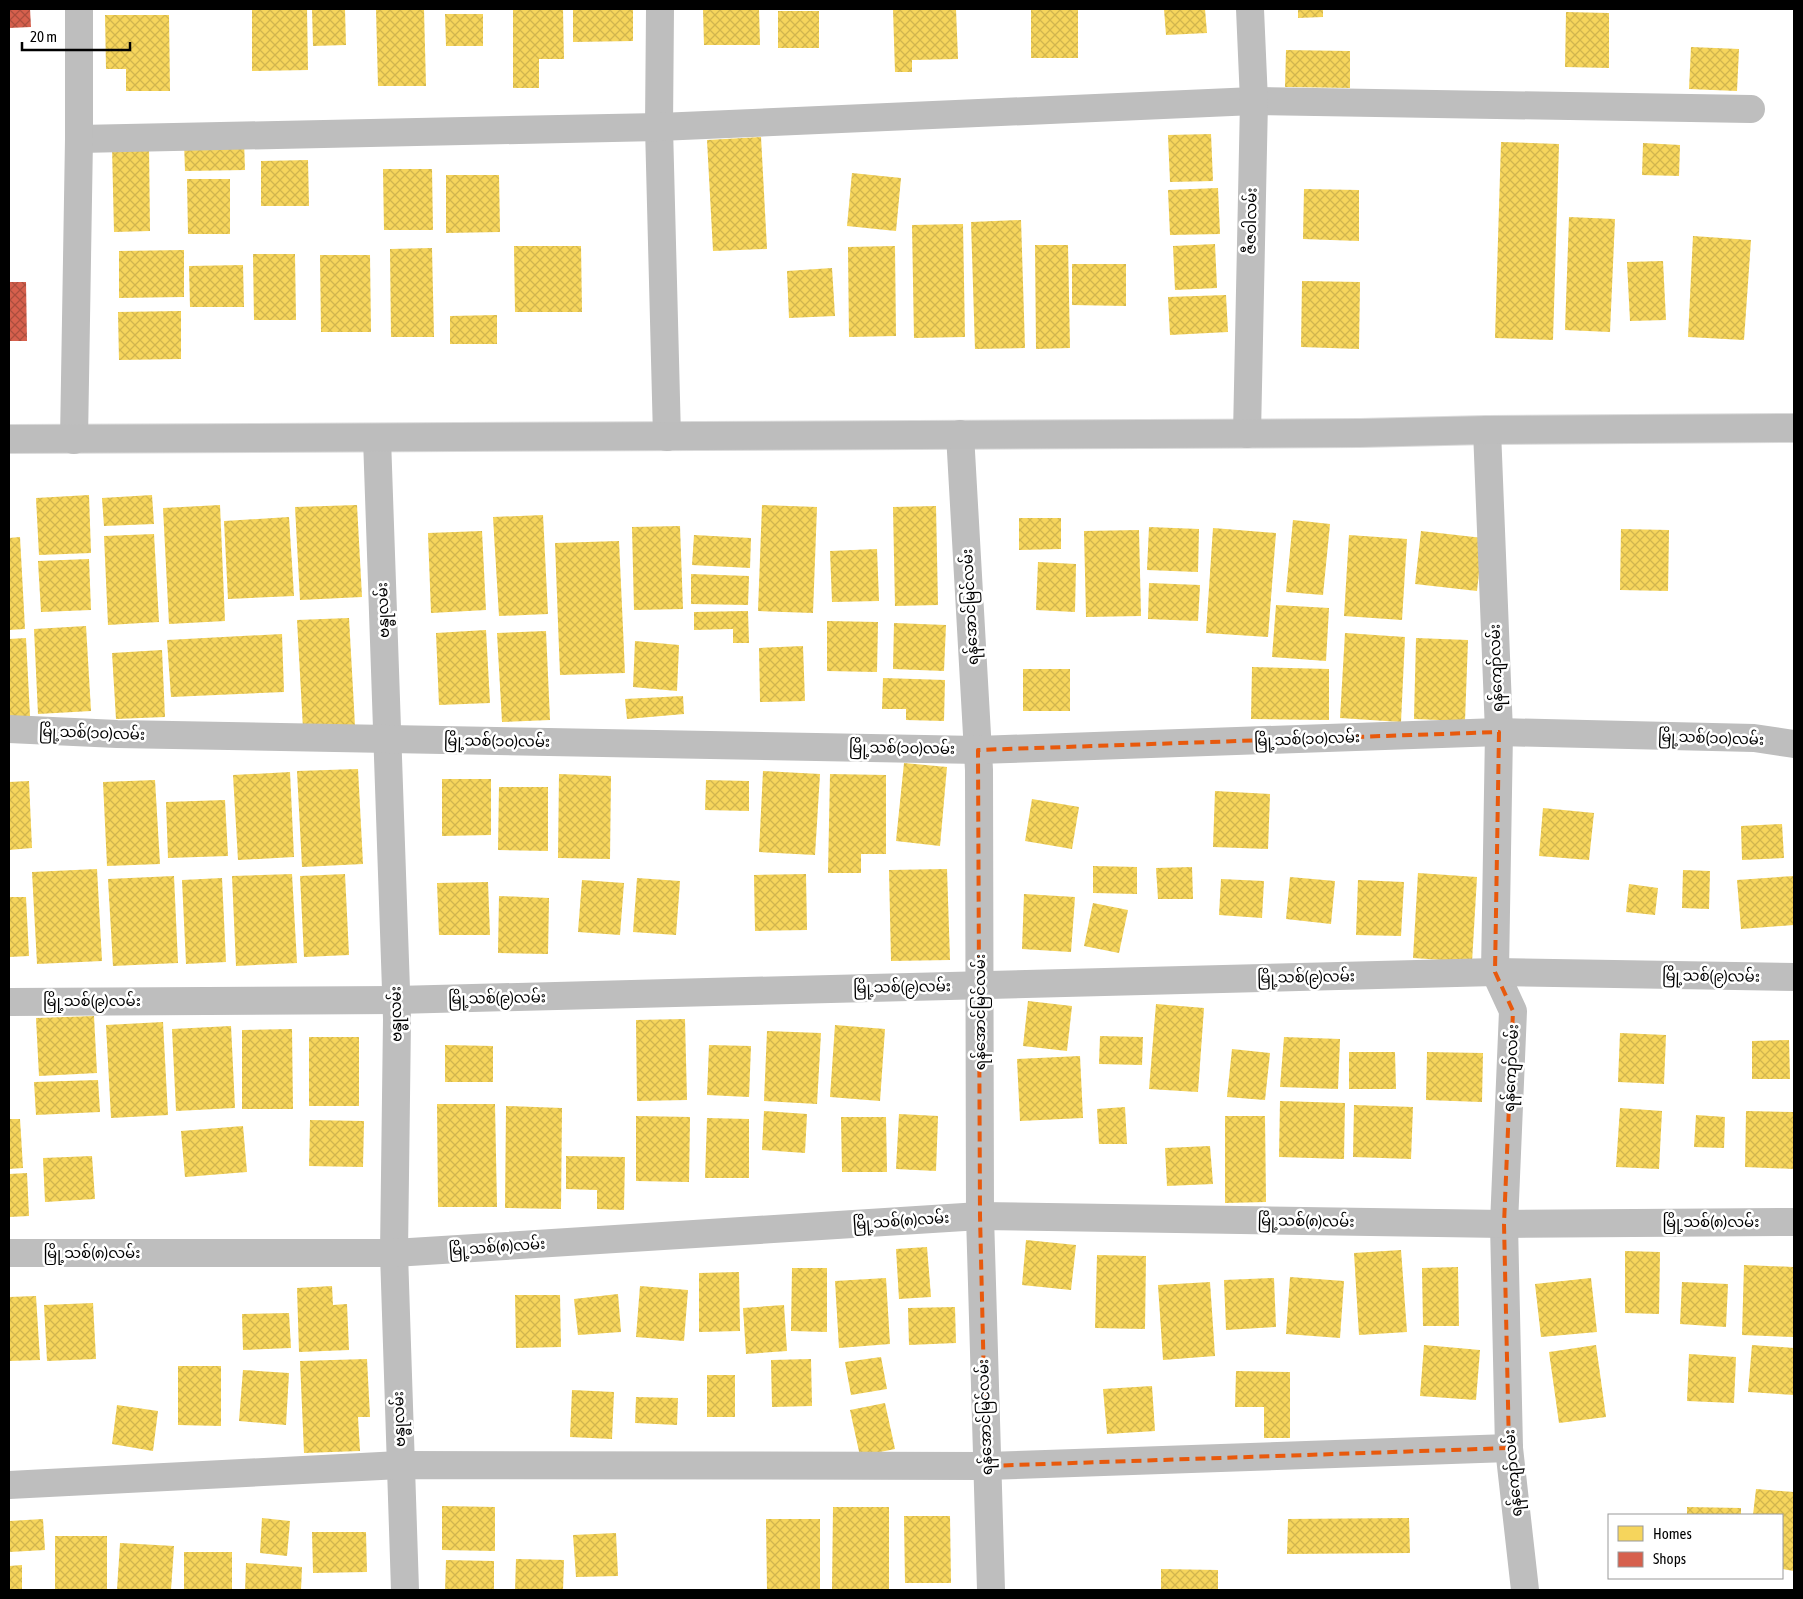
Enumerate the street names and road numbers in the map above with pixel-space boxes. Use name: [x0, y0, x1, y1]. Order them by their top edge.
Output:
street label: ဇီဇဝါလမ်း: [1240, 187, 1260, 255]
street label: ရန်အောင်မြင်လမ်း: [957, 548, 985, 666]
street label: ဗန္ဓုလမ်း: [372, 582, 396, 638]
street label: ရန်ကျော်လမ်း: [1484, 624, 1510, 712]
street label: မြို့သစ်(၁၀)လမ်း: [39, 721, 145, 747]
street label: မြို့သစ်(၁၀)လမ်း: [1658, 726, 1764, 752]
street label: မြို့သစ်(၁၀)လမ်း: [1254, 727, 1360, 753]
street label: မြို့သစ်(၁၀)လမ်း: [444, 730, 550, 754]
street label: မြို့သစ်(၁၀)လမ်း: [849, 737, 955, 761]
street label: ရန်အောင်မြင်လမ်း: [970, 954, 992, 1070]
street label: မြို့သစ်(၉)လမ်း: [1662, 965, 1760, 989]
street label: မြို့သစ်(၉)လမ်း: [1257, 966, 1355, 990]
street label: မြို့သစ်(၉)လမ်း: [853, 976, 951, 1000]
street label: ဗန္ဓုလမ်း: [386, 986, 409, 1042]
street label: မြို့သစ်(၉)လမ်း: [448, 987, 546, 1011]
street label: မြို့သစ်(၉)လမ်း: [43, 991, 141, 1013]
street label: ရန်ကျော်လမ်း: [1499, 1024, 1525, 1113]
street label: မြို့သစ်(၈)လမ်း: [852, 1208, 950, 1236]
street label: မြို့သစ်(၈)လမ်း: [1257, 1210, 1355, 1234]
street label: မြို့သစ်(၈)လမ်း: [1663, 1212, 1759, 1234]
street label: မြို့သစ်(၈)လမ်း: [448, 1234, 546, 1262]
street label: မြို့သစ်(၈)လမ်း: [44, 1243, 140, 1265]
street label: ရန်အောင်မြင်လမ်း: [973, 1358, 999, 1475]
street label: ဗန္ဓုလမ်း: [388, 1391, 412, 1447]
street label: ရန်ကျော်လမ်း: [1499, 1428, 1529, 1518]

